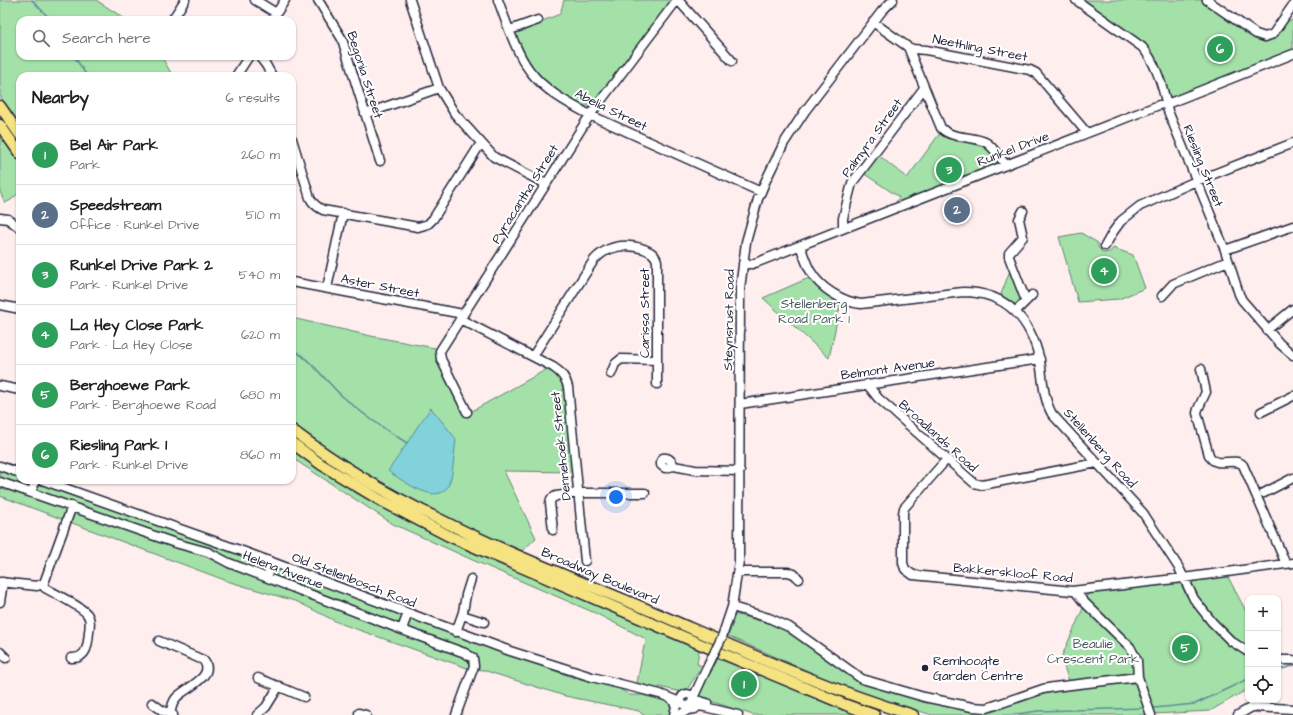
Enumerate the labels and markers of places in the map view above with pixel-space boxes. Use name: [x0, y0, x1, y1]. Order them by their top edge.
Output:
pin: 6: [1207, 34, 1233, 64]
pin: 3: [936, 155, 962, 185]
pin: 2: [944, 195, 970, 225]
pin: 4: [1091, 256, 1117, 286]
pin: 5: [1172, 633, 1198, 663]
place label: Remhoogte Garden Centre: [933, 652, 1023, 685]
marker: Remhoogte Garden Centre: [920, 663, 930, 673]
pin: 1: [731, 669, 757, 699]

